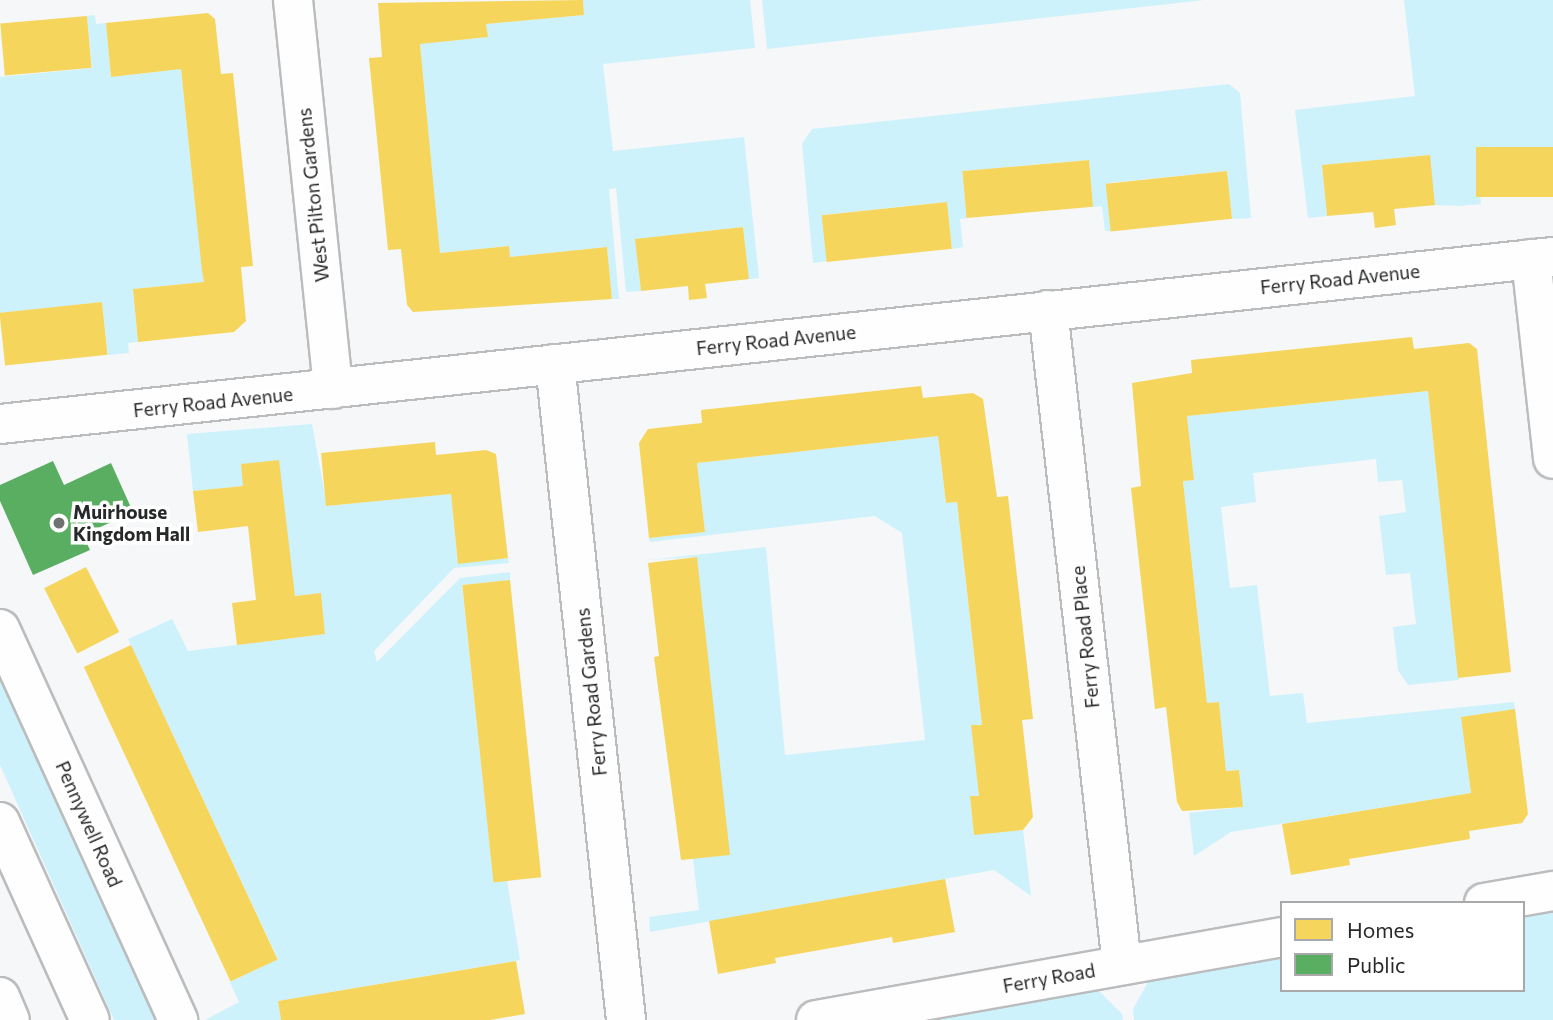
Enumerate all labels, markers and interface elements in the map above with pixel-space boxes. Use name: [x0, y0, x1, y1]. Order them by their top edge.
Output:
street label: West Pilton Gardens: [293, 107, 333, 283]
street label: Ferry Road Avenue: [1259, 259, 1421, 299]
street label: Ferry Road Avenue: [695, 320, 857, 360]
street label: Ferry Road Avenue: [132, 382, 294, 422]
place label: Muirhouse Kingdom Hall: [73, 501, 190, 545]
marker: Muirhouse Kingdom Hall: [51, 515, 67, 531]
street label: Ferry Road Place: [1066, 565, 1104, 709]
street label: Ferry Road Gardens: [571, 607, 611, 777]
street label: Pennywell Road: [51, 757, 127, 891]
legend: [1280, 901, 1525, 992]
text: Homes: [1347, 917, 1414, 942]
text: Public: [1347, 952, 1405, 977]
street label: Ferry Road: [1001, 959, 1097, 997]

